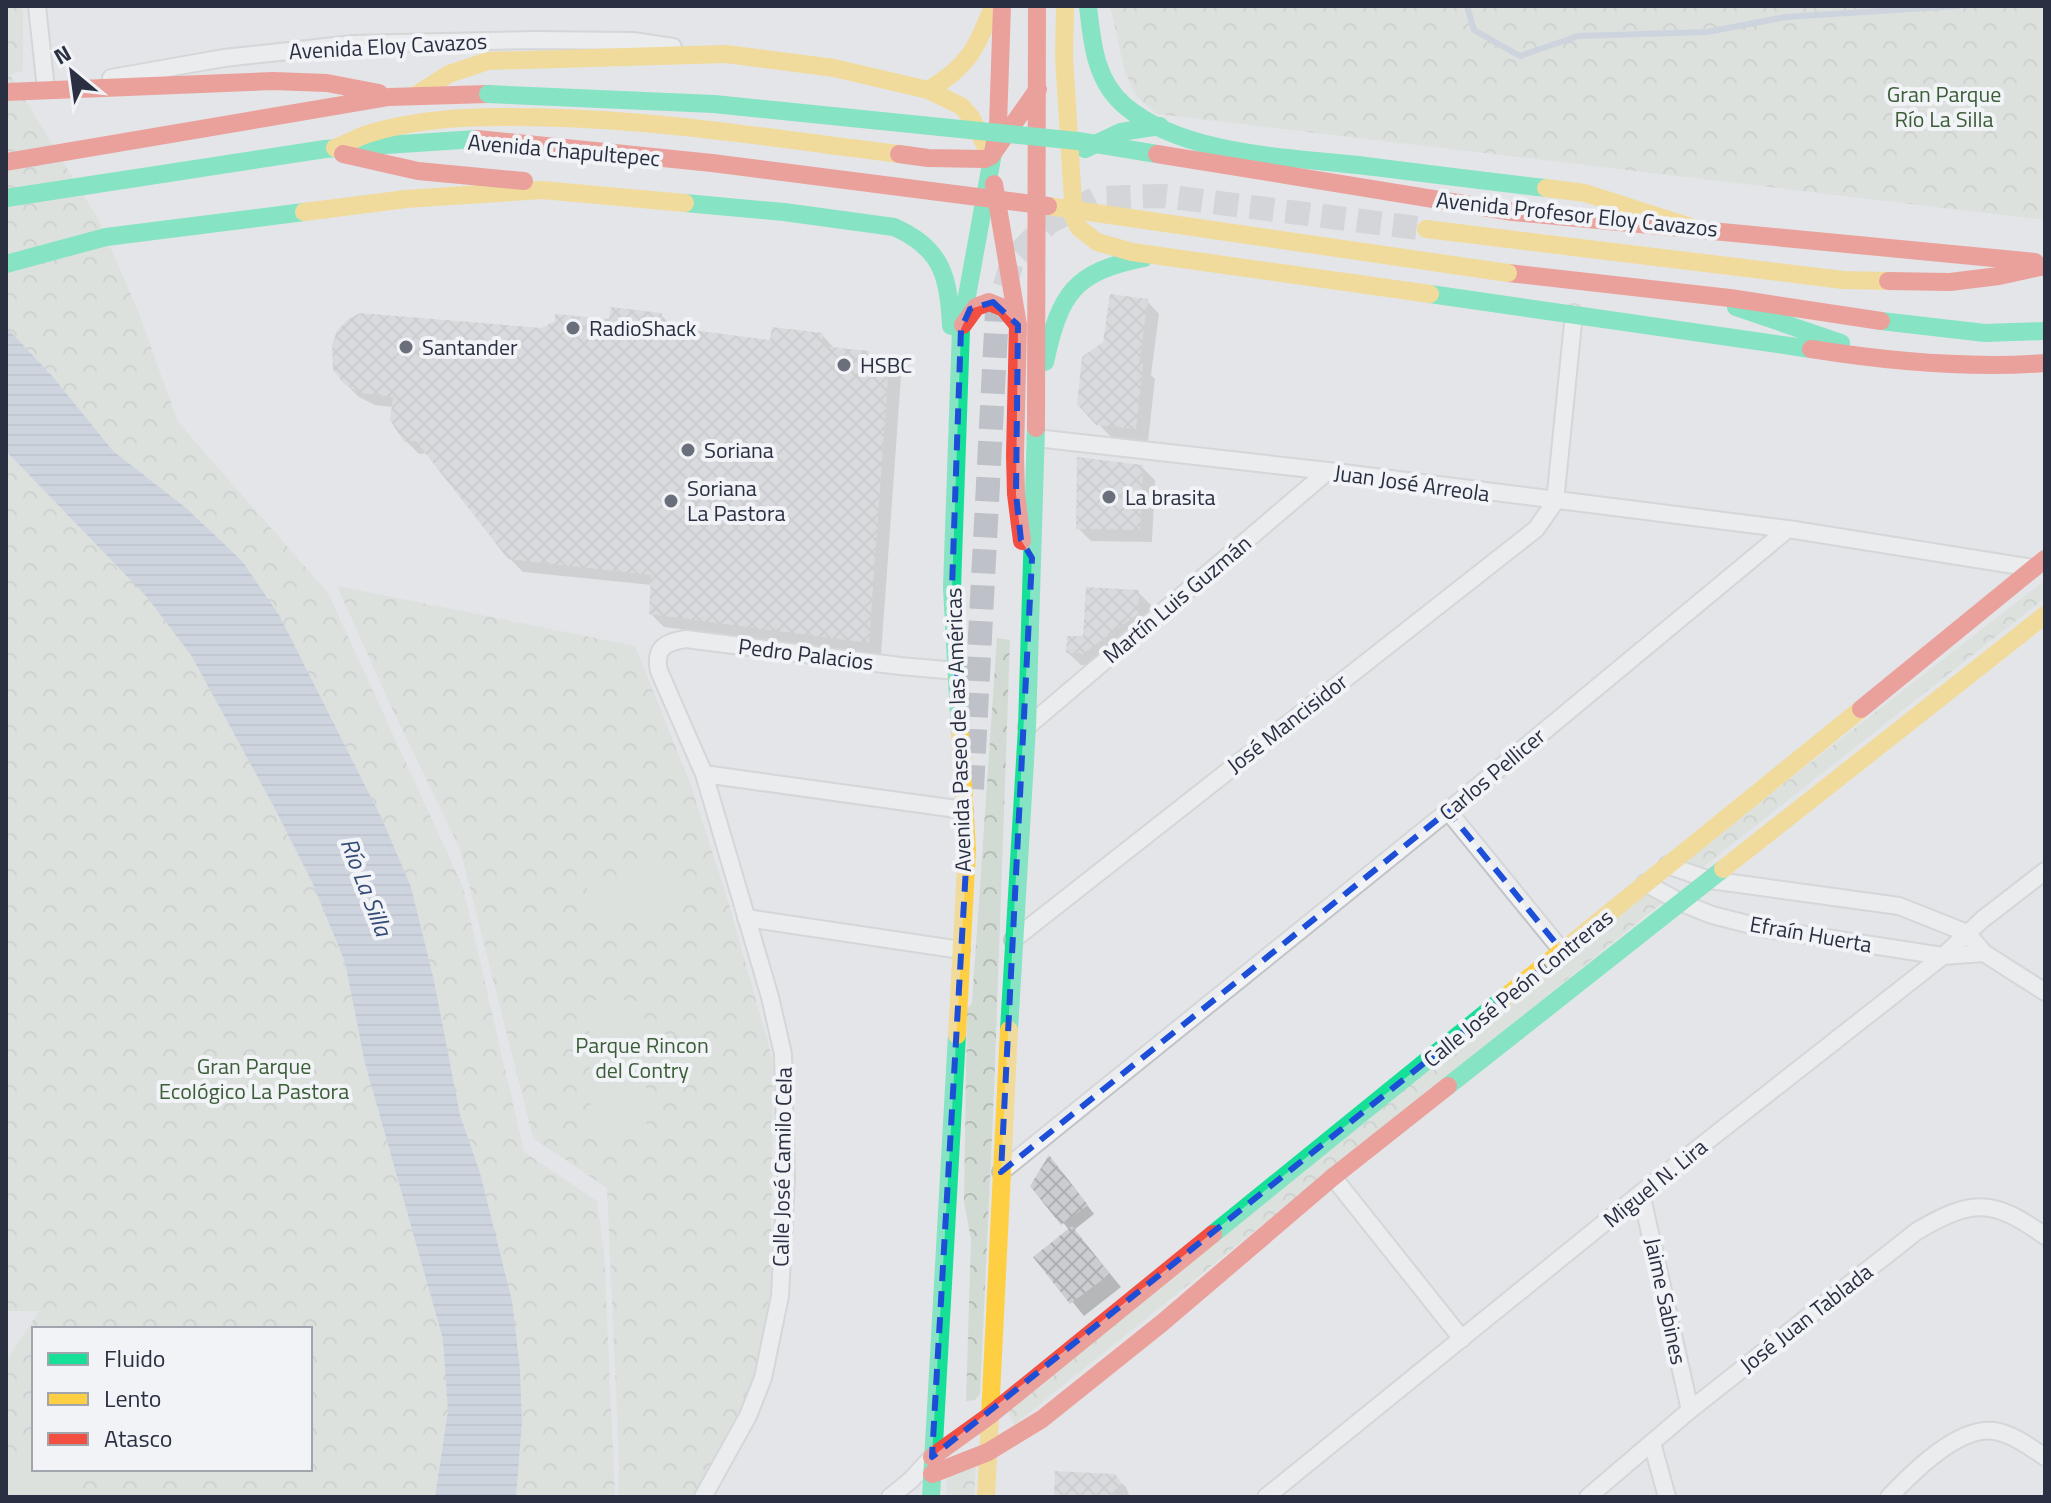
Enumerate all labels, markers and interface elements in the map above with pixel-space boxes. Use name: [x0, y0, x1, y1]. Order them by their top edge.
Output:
street label: Avenida Eloy Cavazos: [288, 24, 488, 68]
north arrow: [32, 32, 112, 112]
text: N: [47, 36, 77, 73]
park label: Gran Parque Río La Silla: [1887, 77, 2001, 136]
street label: Avenida Chapultepec: [467, 125, 661, 175]
street label: Avenida Profesor Eloy Cavazos: [1434, 182, 1720, 246]
place label: RadioShack: [589, 311, 697, 345]
marker: RadioShack: [564, 319, 582, 337]
place label: Santander: [422, 330, 518, 364]
marker: Santander: [397, 338, 415, 356]
place label: HSBC: [860, 348, 912, 382]
marker: HSBC: [835, 356, 853, 374]
place label: Soriana: [704, 433, 774, 467]
marker: Soriana: [679, 441, 697, 459]
street label: Juan José Arreola: [1332, 455, 1492, 511]
place label: Soriana La Pastora: [687, 471, 786, 530]
place label: La brasita: [1125, 480, 1215, 514]
marker: La brasita: [1100, 488, 1118, 506]
marker: Soriana La Pastora: [662, 492, 680, 510]
street label: Martín Luis Guzmán: [1095, 527, 1259, 671]
street label: Avenida Paseo de las Américas: [936, 587, 980, 873]
street label: Pedro Palacios: [736, 629, 876, 679]
street label: José Mancisidor: [1219, 665, 1355, 781]
street label: Carlos Pellicer: [1431, 719, 1553, 829]
water label: Río La Silla: [332, 832, 403, 943]
street label: Calle José Peón Contreras: [1416, 901, 1620, 1075]
street label: Efraín Huerta: [1747, 907, 1875, 961]
park label: Parque Rincon del Contry: [575, 1028, 709, 1087]
park label: Gran Parque Ecológico La Pastora: [159, 1049, 349, 1108]
street label: Calle José Camilo Cela: [763, 1067, 801, 1267]
street label: Miguel N. Lira: [1595, 1130, 1715, 1236]
street label: Jaime Sabines: [1636, 1234, 1696, 1368]
street label: José Juan Tablada: [1732, 1255, 1880, 1381]
legend: [32, 1327, 312, 1471]
text: Fluido: [104, 1340, 166, 1376]
text: Lento: [104, 1380, 161, 1416]
text: Atasco: [104, 1420, 173, 1456]

